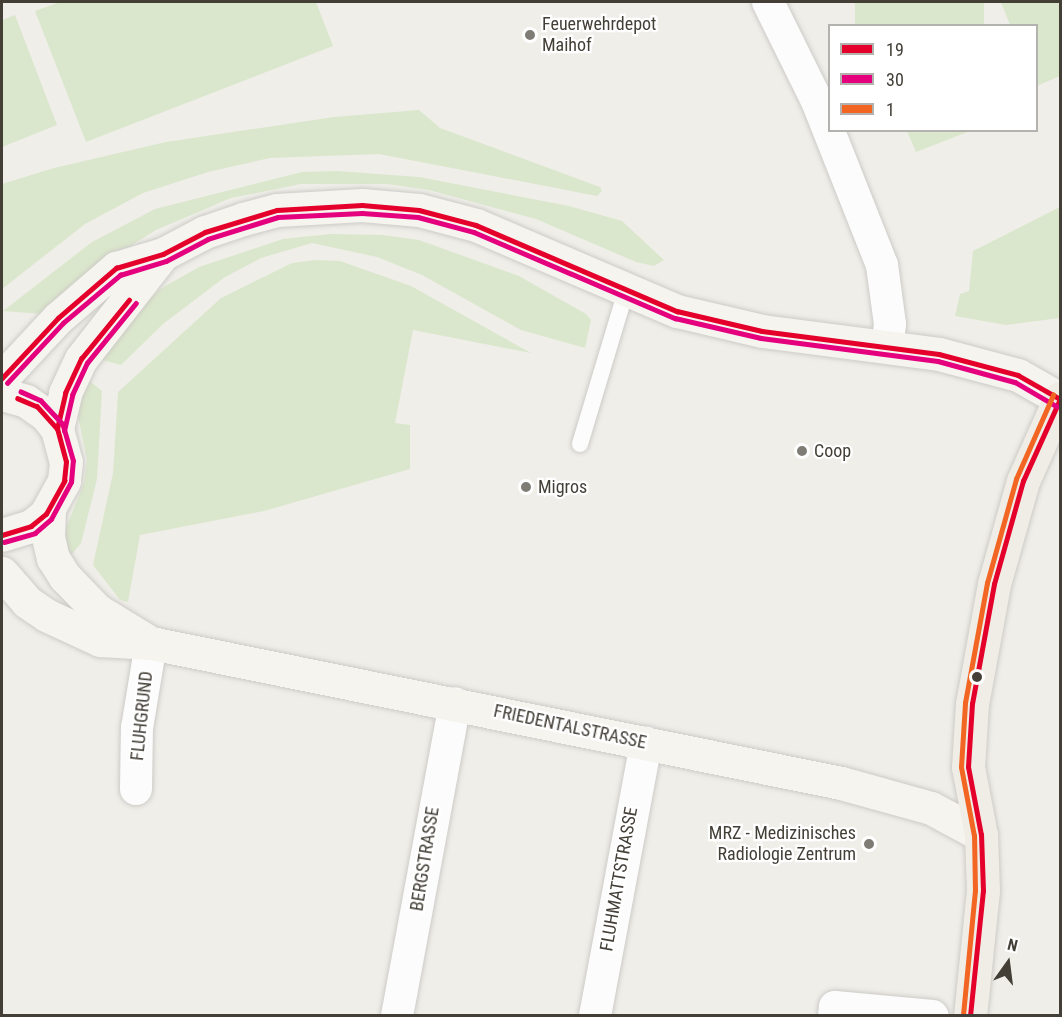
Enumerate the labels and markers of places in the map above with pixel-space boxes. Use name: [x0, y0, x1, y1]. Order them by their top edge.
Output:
place label: Feuerwehrdepot Maihof: [542, 14, 656, 57]
marker: Feuerwehrdepot Maihof: [523, 28, 537, 42]
place label: Coop: [814, 440, 851, 462]
marker: Coop: [795, 444, 809, 458]
place label: Migros: [538, 476, 587, 498]
marker: Migros: [519, 480, 533, 494]
unlabelled marker: [971, 671, 983, 683]
place label: MRZ - Medizinisches Radiologie Zentrum: [709, 823, 856, 866]
marker: MRZ - Medizinisches Radiologie Zentrum: [860, 835, 878, 853]

